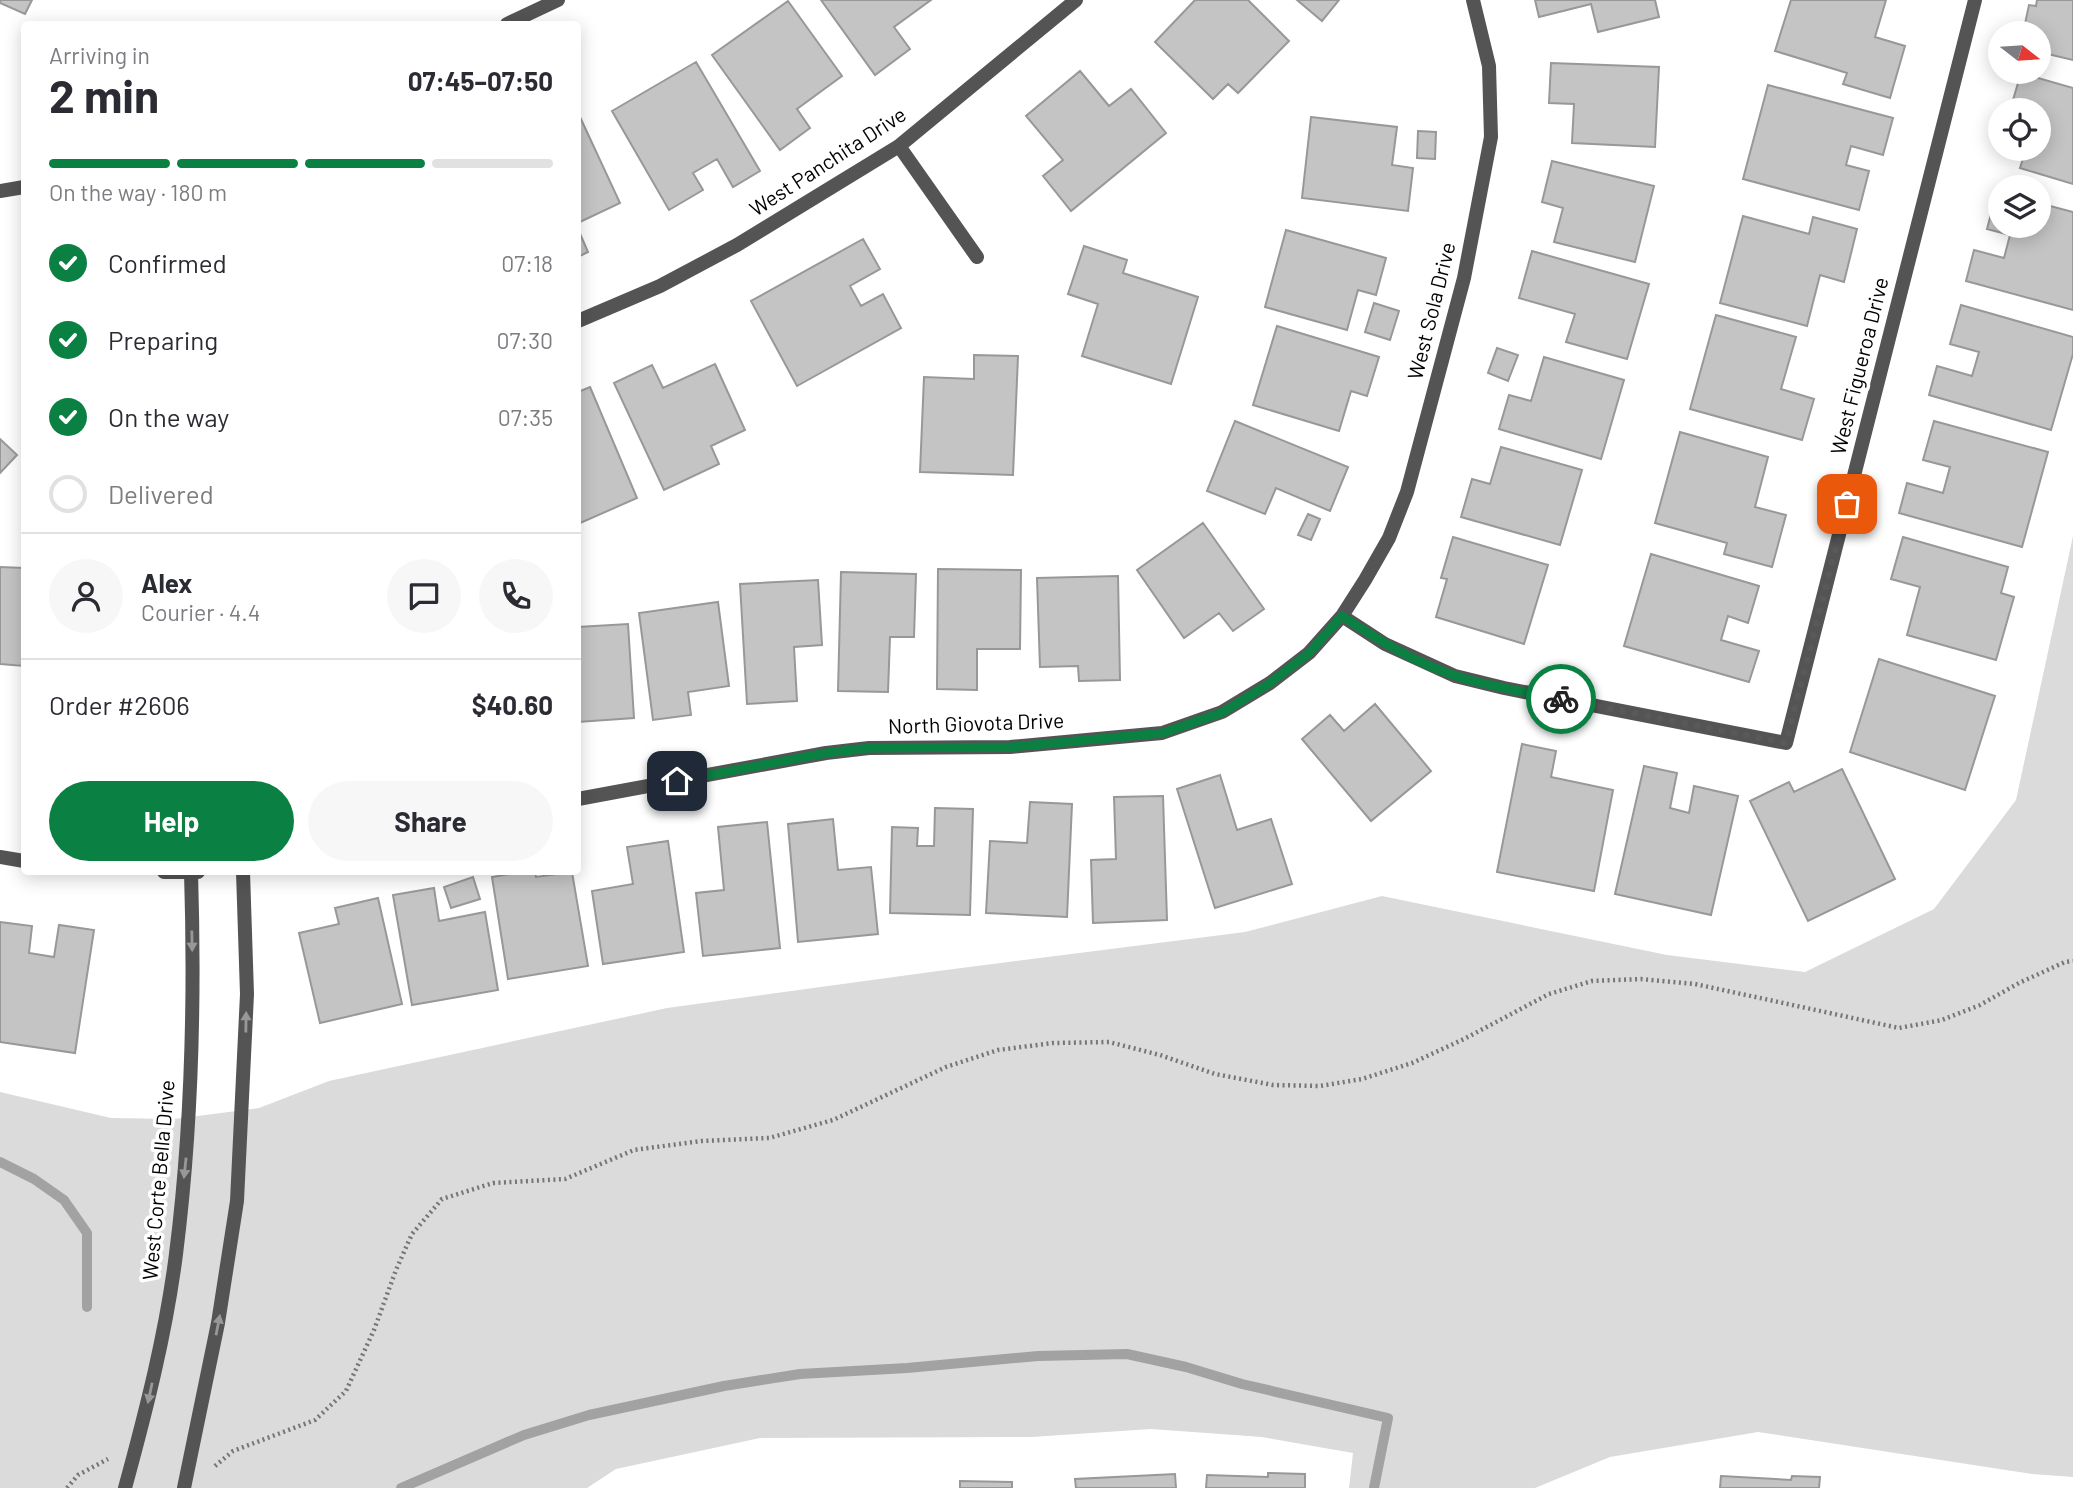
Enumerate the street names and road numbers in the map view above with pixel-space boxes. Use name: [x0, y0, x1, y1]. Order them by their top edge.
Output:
street label: West Panchita Drive: [744, 101, 910, 221]
street label: West Sola Drive: [1401, 239, 1460, 382]
street label: West Figueroa Drive: [1824, 274, 1893, 457]
street label: North Giovota Drive: [887, 707, 1064, 738]
street label: West Corte Bella Drive: [136, 1079, 179, 1281]

